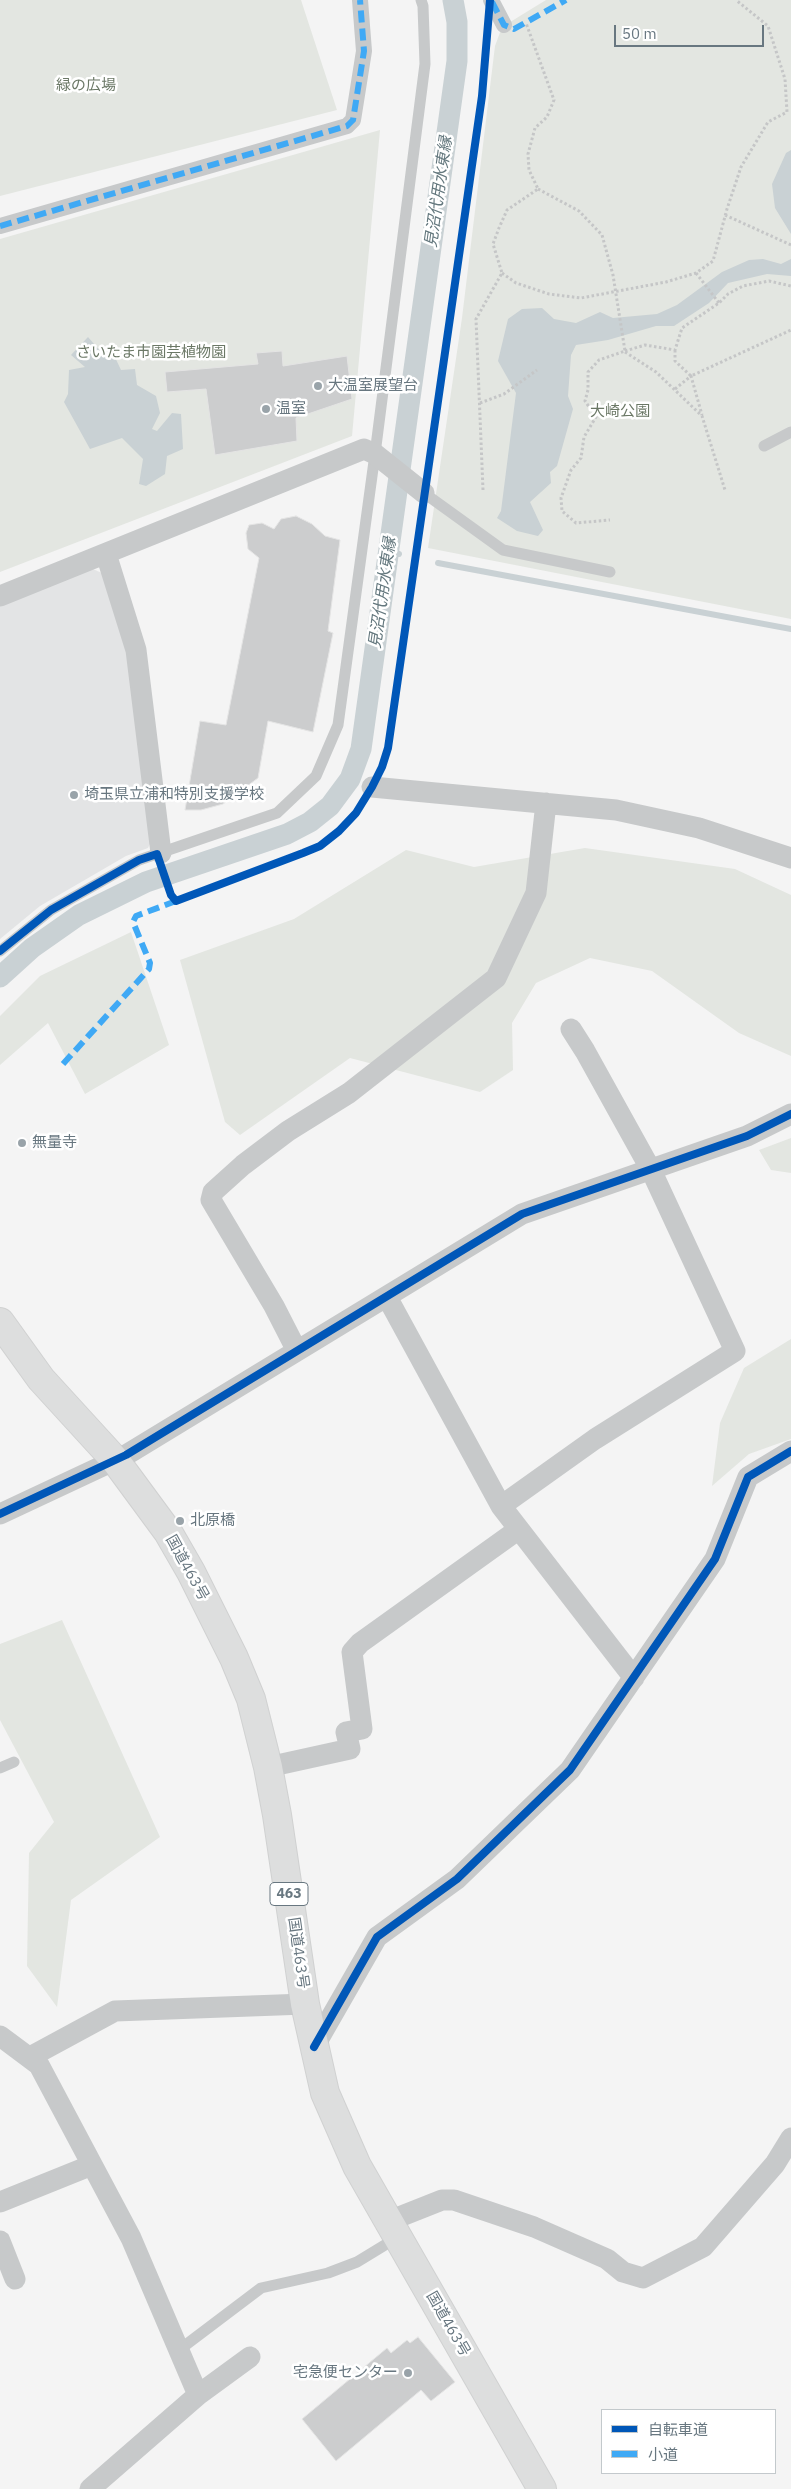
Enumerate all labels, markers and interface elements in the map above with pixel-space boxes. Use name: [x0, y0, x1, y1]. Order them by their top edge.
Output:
scale bar: [616, 15, 766, 47]
text: 50 m: [622, 24, 657, 43]
park label: 緑の広場: [56, 77, 116, 95]
water label: 見沼代用水東縁: [422, 135, 456, 249]
park label: さいたま市園芸植物園: [76, 344, 226, 362]
place label: 大温室展望台: [328, 377, 418, 395]
marker: 大温室展望台: [312, 380, 324, 392]
place label: 温室: [276, 400, 306, 418]
marker: 温室: [260, 403, 272, 415]
park label: 大崎公園: [590, 403, 650, 421]
water label: 見沼代用水東縁: [366, 536, 400, 650]
place label: 埼玉県立浦和特別支援学校: [84, 786, 264, 804]
marker: 埼玉県立浦和特別支援学校: [68, 789, 80, 801]
place label: 無量寺: [32, 1134, 77, 1152]
marker: 無量寺: [16, 1137, 28, 1149]
place label: 北原橋: [190, 1512, 235, 1530]
marker: 北原橋: [174, 1515, 186, 1527]
street label: 国道463号: [162, 1532, 212, 1604]
road number: 463: [270, 1882, 308, 1906]
street label: 国道463号: [284, 1916, 312, 1990]
street label: 国道463号: [422, 2288, 474, 2360]
place label: 宅急便センター: [293, 2364, 398, 2382]
marker: 宅急便センター: [402, 2367, 414, 2379]
legend: [601, 2409, 776, 2474]
text: 自転車道: [648, 2420, 708, 2439]
text: 小道: [648, 2445, 678, 2464]

